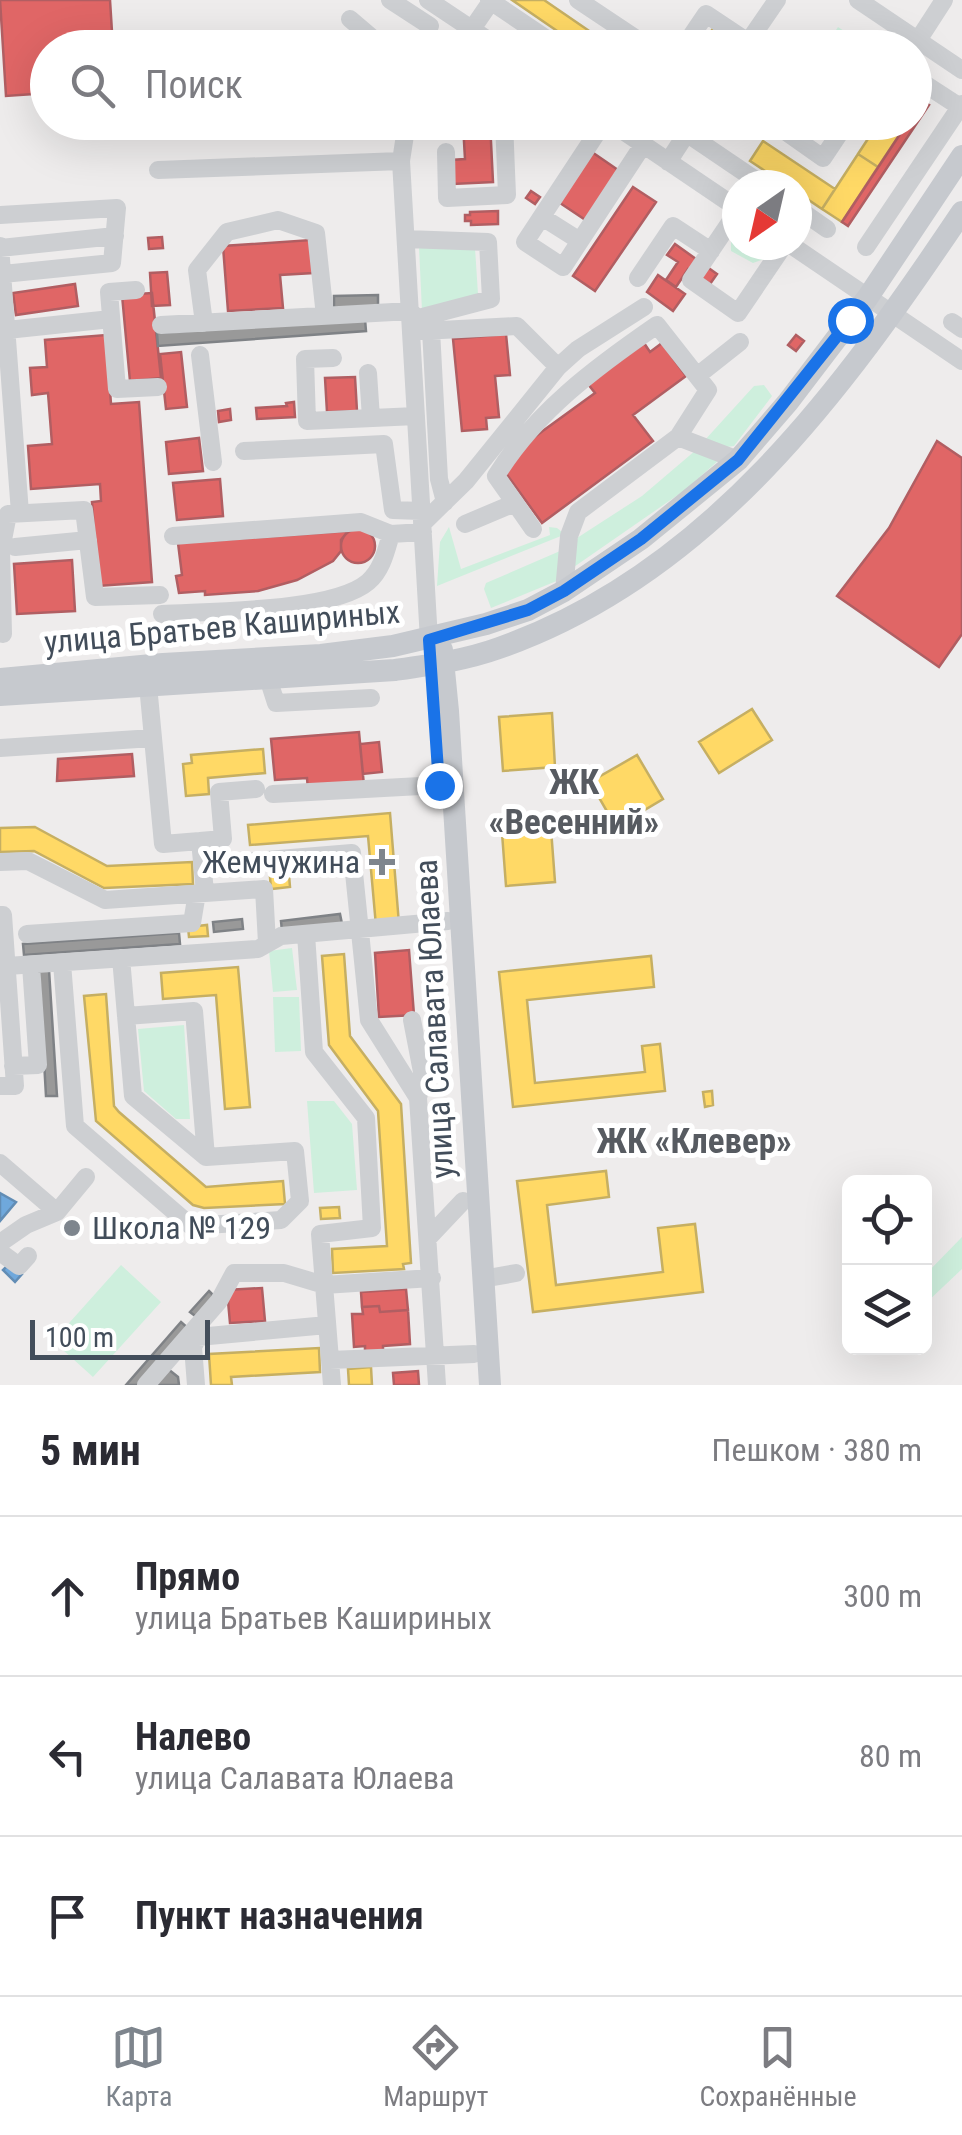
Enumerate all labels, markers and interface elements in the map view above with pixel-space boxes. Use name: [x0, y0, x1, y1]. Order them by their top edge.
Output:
search box: [30, 30, 932, 140]
icon: search: [65, 58, 120, 113]
text: Поиск: [145, 63, 243, 107]
north arrow: [722, 170, 812, 260]
route start: [828, 298, 874, 344]
street label: улица Братьев Кашириных: [43, 593, 401, 661]
district label: ЖК «Весенний»: [489, 762, 659, 843]
route end: [417, 763, 463, 809]
place label: Жемчужина: [202, 843, 360, 881]
marker: Жемчужина: [369, 849, 395, 875]
street label: улица Салавата Юлаева: [407, 859, 461, 1179]
district label: ЖК «Клевер»: [596, 1121, 792, 1162]
map controls: [842, 1175, 932, 1355]
button: locate: [842, 1175, 932, 1265]
place label: Школа № 129: [92, 1209, 271, 1247]
marker: Школа № 129: [61, 1217, 83, 1239]
button: layers: [842, 1265, 932, 1355]
scale bar: [30, 1315, 210, 1360]
text: 100 m: [45, 1321, 114, 1354]
text: 5 мин: [40, 1426, 141, 1475]
text: Пешком · 380 m: [712, 1431, 922, 1469]
text: Прямо: [135, 1555, 240, 1599]
icon: ahead: [40, 1569, 95, 1624]
text: 300 m: [843, 1577, 922, 1615]
text: улица Братьев Кашириных: [135, 1599, 492, 1637]
text: Налево: [135, 1715, 251, 1759]
icon: left: [40, 1729, 95, 1784]
text: 80 m: [859, 1737, 922, 1775]
text: улица Салавата Юлаева: [135, 1759, 454, 1797]
icon: arrive: [40, 1889, 95, 1944]
text: Пункт назначения: [135, 1894, 424, 1938]
tab: Карта: [105, 2020, 172, 2113]
tab: Маршрут: [383, 2020, 489, 2113]
tab: Сохранённые: [699, 2020, 857, 2113]

